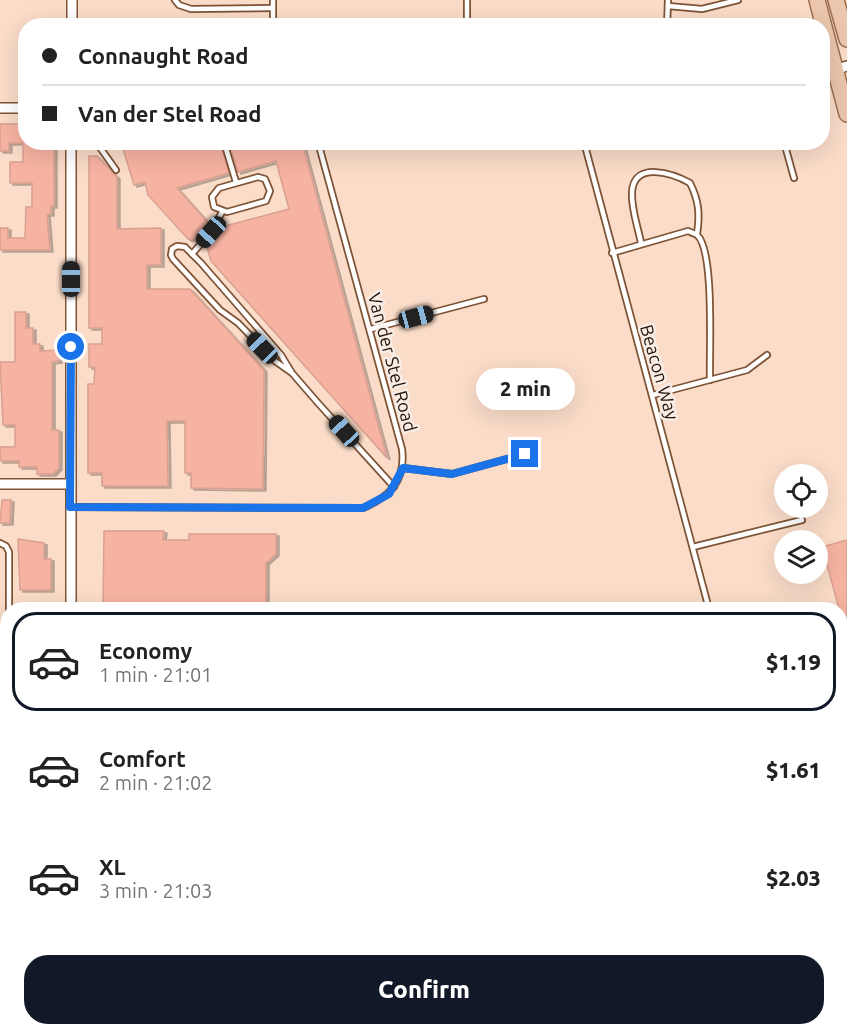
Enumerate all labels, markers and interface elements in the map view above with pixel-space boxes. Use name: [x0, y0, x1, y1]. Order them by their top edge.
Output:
text: Connaught Road: [78, 43, 249, 68]
text: Van der Stel Road: [78, 101, 261, 126]
car: [192, 213, 230, 251]
car: [62, 261, 80, 297]
street label: Van der Stel Road: [365, 290, 421, 434]
car: [396, 304, 436, 330]
street label: Beacon Way: [637, 322, 683, 422]
car: [243, 329, 281, 367]
route start: [57, 333, 84, 360]
callout: 2 min: [476, 367, 574, 409]
text: 2 min: [500, 377, 551, 400]
car: [325, 412, 363, 450]
route end: [511, 440, 538, 467]
map controls: [774, 464, 828, 584]
button: locate: [774, 464, 828, 518]
button: layers: [774, 530, 828, 584]
icon: car: [27, 635, 81, 689]
text: Economy: [99, 638, 192, 663]
text: $1.19: [766, 649, 821, 674]
text: 1 min · 21:01: [99, 663, 213, 686]
icon: car: [27, 743, 81, 797]
text: Comfort: [99, 746, 186, 771]
text: $1.61: [766, 757, 821, 782]
text: 2 min · 21:02: [99, 771, 213, 794]
icon: car: [27, 851, 81, 905]
text: XL: [99, 854, 126, 879]
text: $2.03: [766, 865, 821, 890]
text: 3 min · 21:03: [99, 879, 213, 902]
button: Confirm: [24, 955, 824, 1024]

